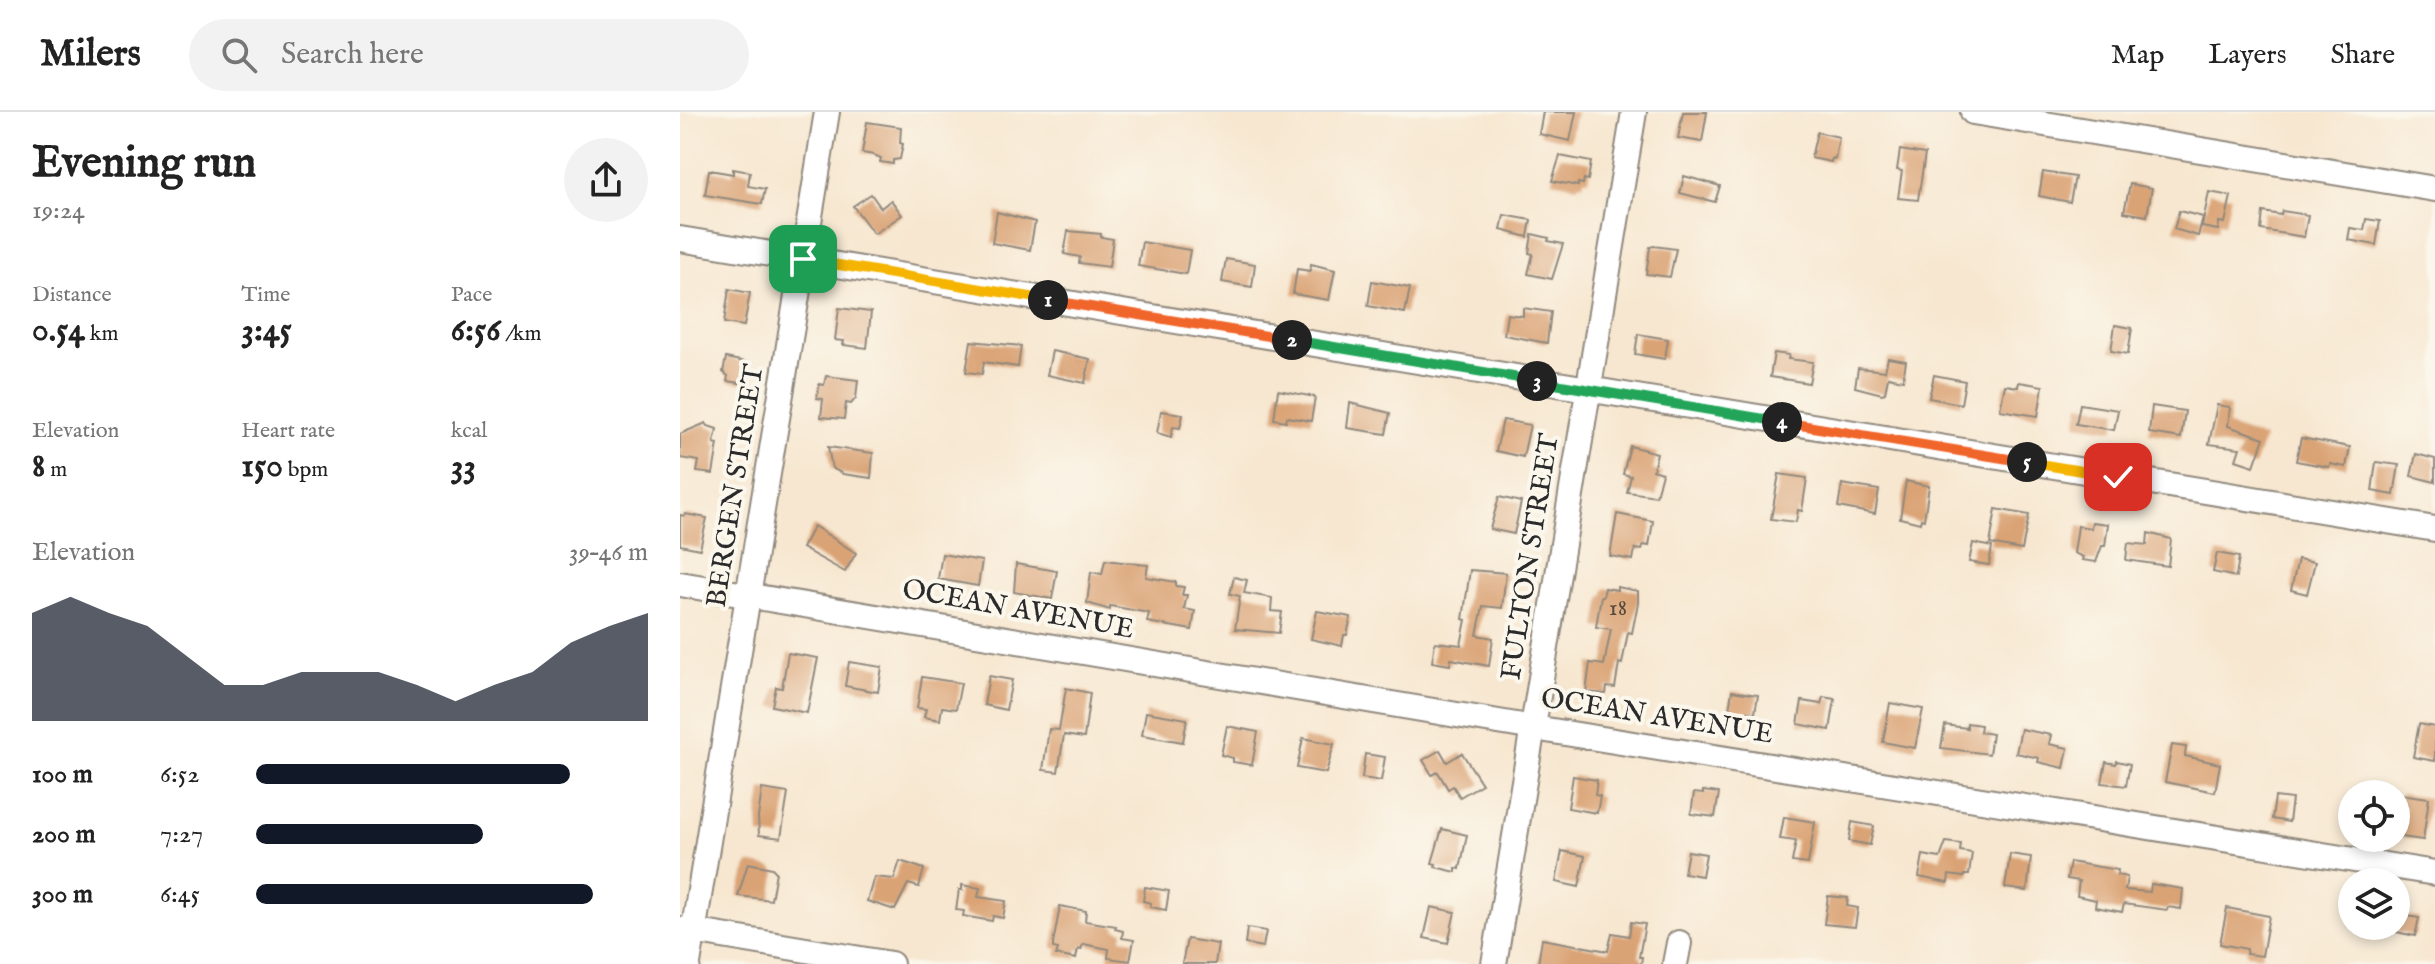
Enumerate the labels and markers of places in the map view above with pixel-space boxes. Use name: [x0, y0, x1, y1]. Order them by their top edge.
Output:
pin: [769, 225, 837, 293]
pin: 1: [1028, 280, 1068, 320]
pin: 2: [1272, 320, 1312, 360]
pin: 3: [1517, 361, 1557, 401]
pin: 4: [1762, 402, 1802, 442]
pin: 5: [2007, 442, 2047, 482]
pin: [2084, 443, 2152, 511]

